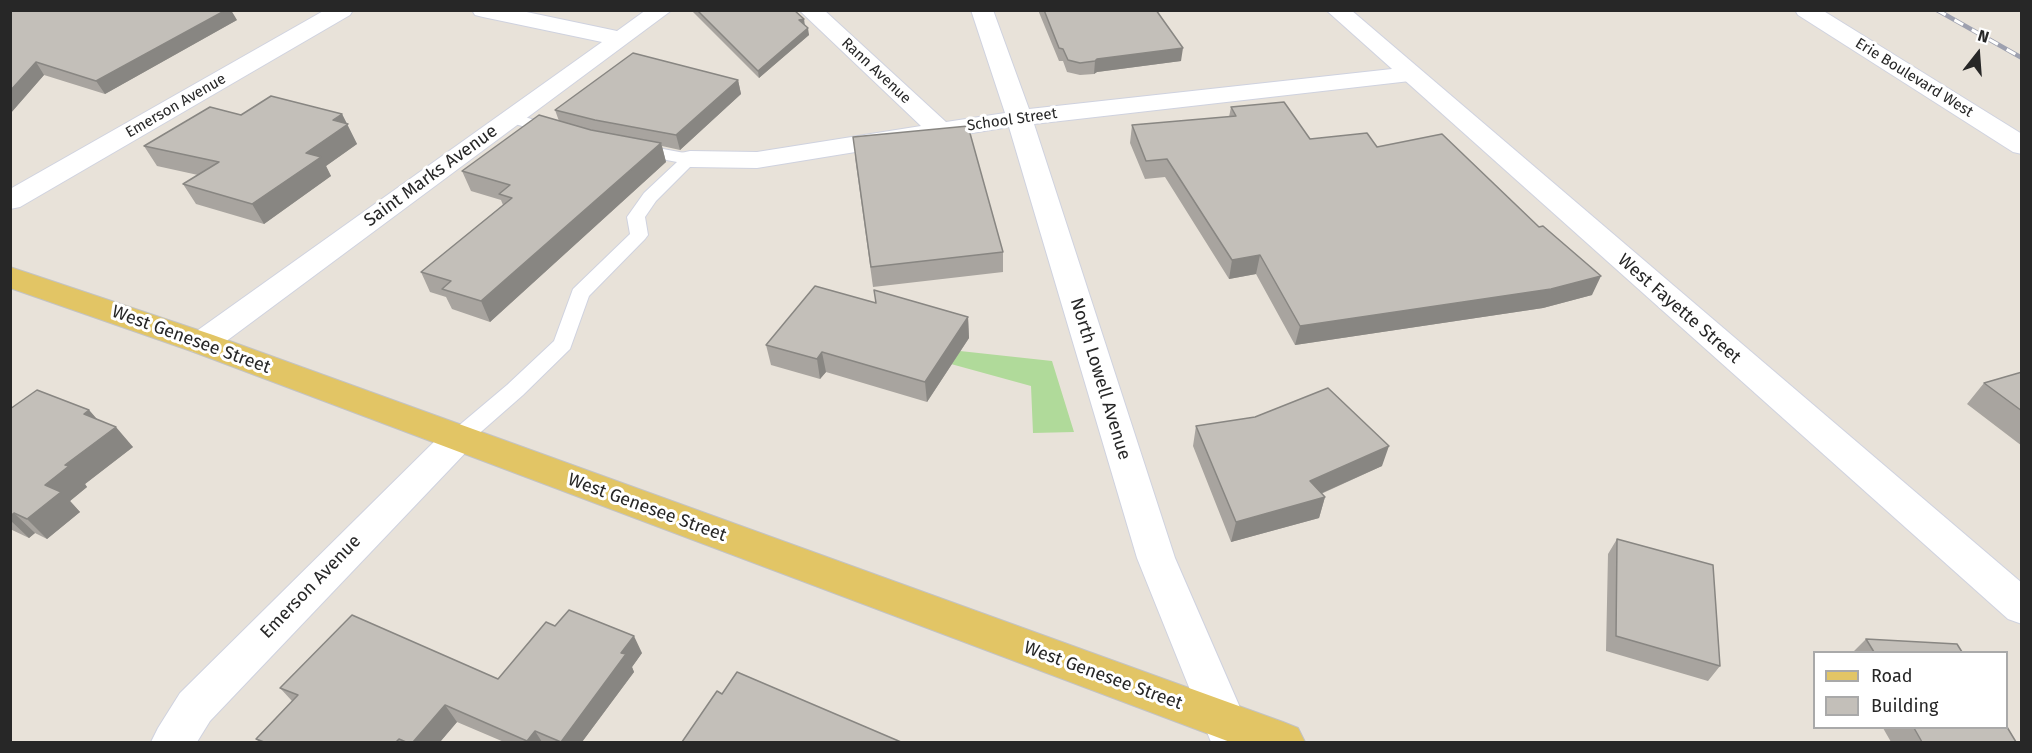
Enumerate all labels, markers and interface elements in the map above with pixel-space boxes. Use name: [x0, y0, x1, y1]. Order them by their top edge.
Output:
north arrow: [1948, 24, 2008, 84]
text: N: [1976, 26, 1991, 47]
street label: Rann Avenue: [838, 34, 914, 108]
street label: Erie Boulevard West: [1852, 34, 1976, 122]
street label: Emerson Avenue: [123, 70, 229, 142]
street label: School Street: [966, 105, 1058, 135]
street label: Saint Marks Avenue: [360, 120, 502, 232]
street label: West Fayette Street: [1613, 250, 1745, 368]
street label: North Lowell Avenue: [1065, 295, 1135, 463]
street label: West Genesee Street: [109, 301, 273, 379]
street label: West Genesee Street: [565, 469, 729, 547]
street label: Emerson Avenue: [256, 531, 366, 643]
street label: West Genesee Street: [1021, 637, 1185, 715]
legend: [1813, 651, 2008, 729]
text: Road: [1871, 665, 1913, 687]
text: Building: [1871, 695, 1938, 717]

